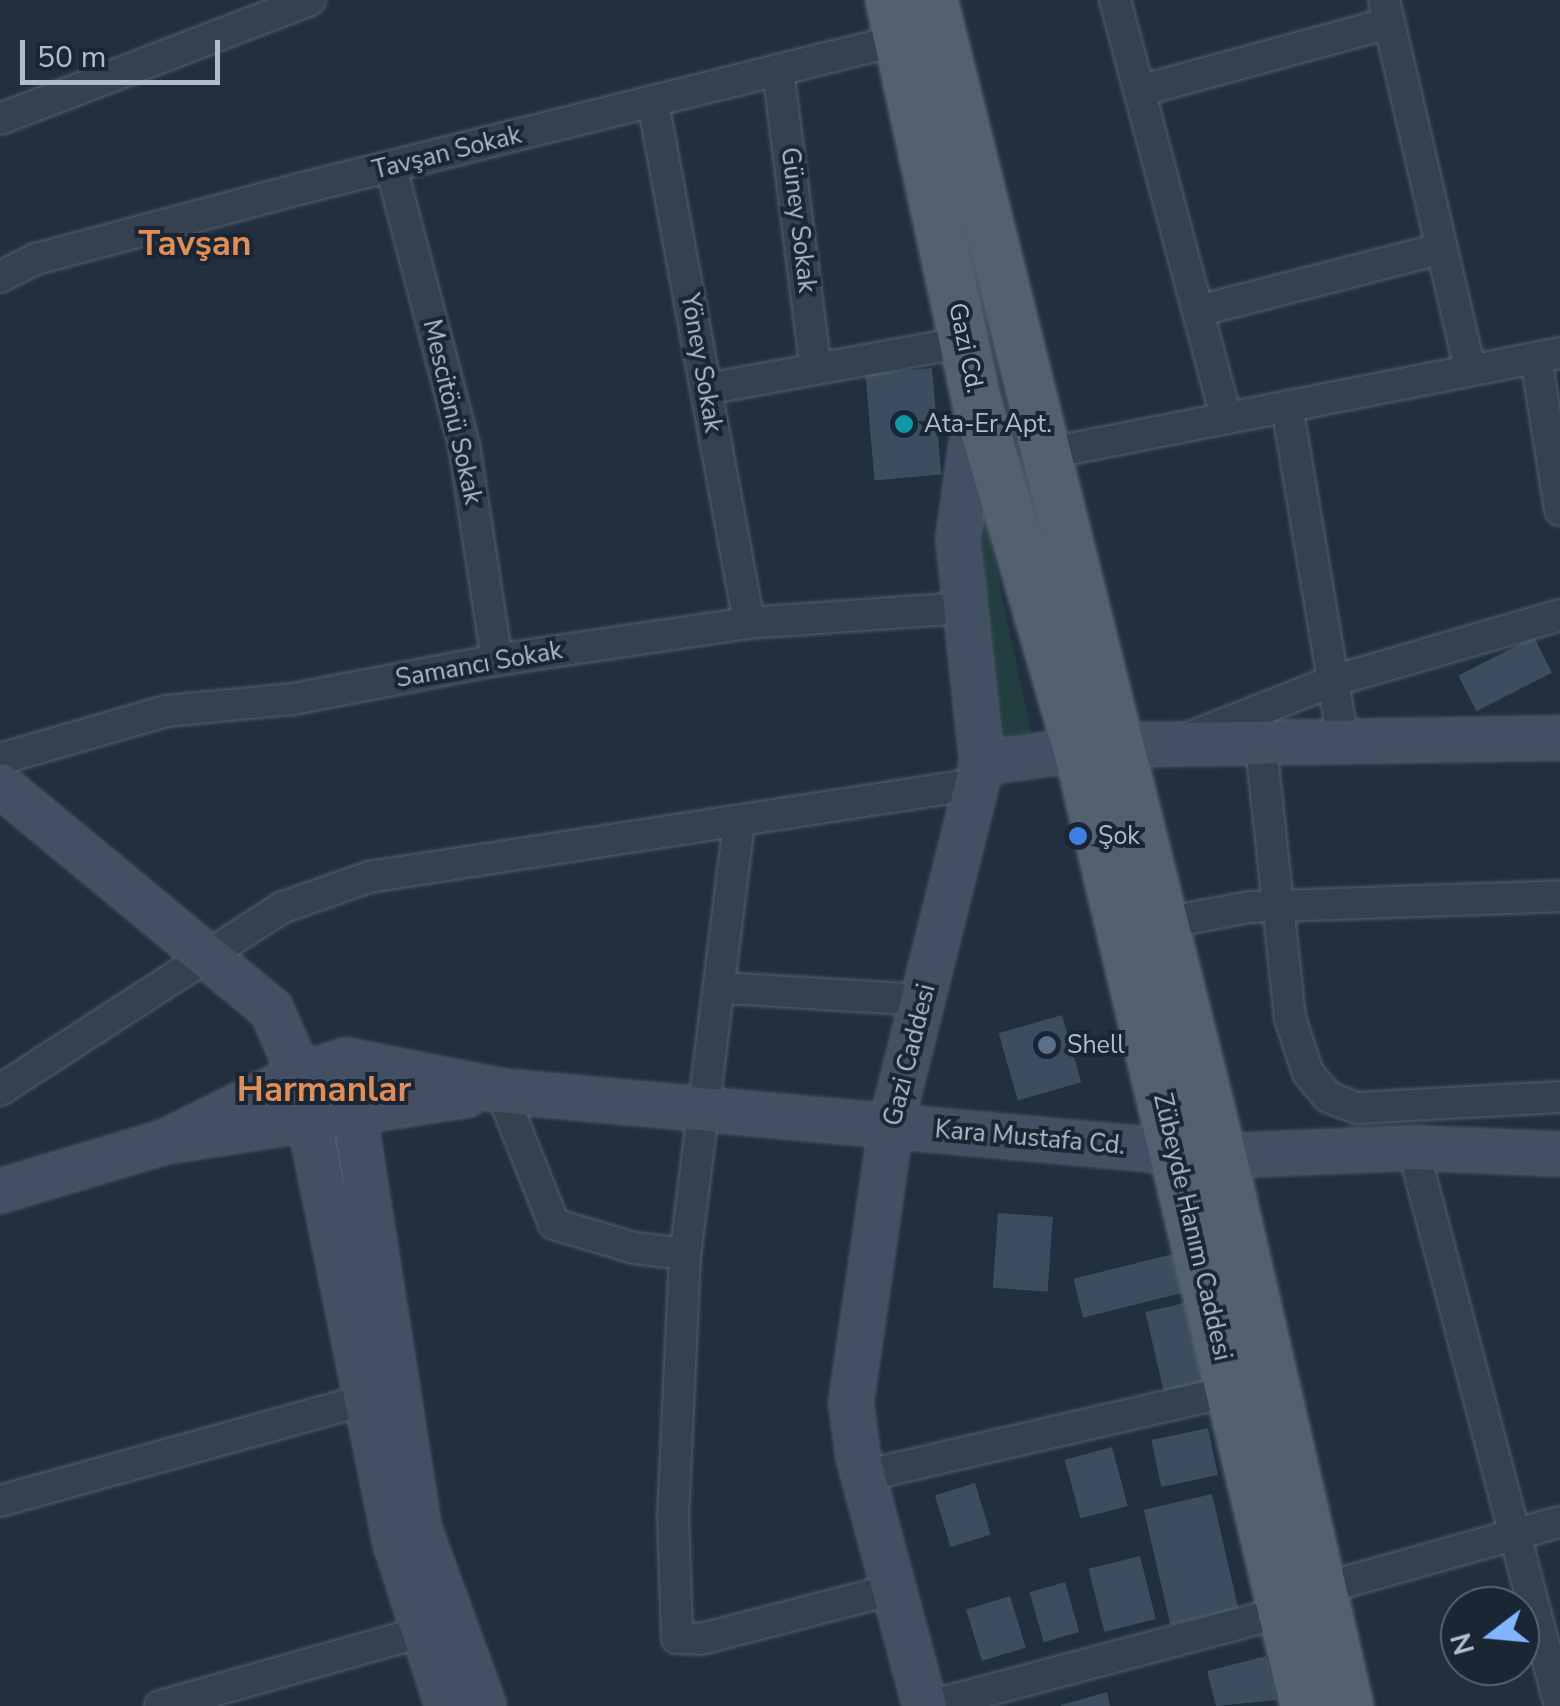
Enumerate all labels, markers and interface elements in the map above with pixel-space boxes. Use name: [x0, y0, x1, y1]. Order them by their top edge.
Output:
scale bar: [25, 20, 225, 82]
text: 50 m: [37, 37, 106, 78]
street label: Tavşan Sokak: [370, 120, 524, 186]
street label: Güney Sokak: [774, 146, 822, 294]
district label: Tavşan: [139, 223, 251, 265]
street label: Yöney Sokak: [674, 291, 728, 435]
street label: Gazi Cd.: [942, 300, 990, 396]
street label: Mescitönü Sokak: [416, 317, 488, 507]
place label: Ata-Er Apt.: [924, 409, 1052, 439]
marker: Ata-Er Apt.: [893, 413, 915, 435]
street label: Samancı Sokak: [393, 636, 565, 694]
place label: Şok: [1098, 821, 1140, 851]
marker: Şok: [1067, 825, 1089, 847]
street label: Gazi Caddesi: [878, 981, 942, 1129]
place label: Shell: [1067, 1030, 1125, 1060]
marker: Shell: [1036, 1034, 1058, 1056]
district label: Harmanlar: [237, 1069, 411, 1111]
street label: Zübeyde Hanım Caddesi: [1147, 1091, 1237, 1363]
street label: Kara Mustafa Cd.: [934, 1115, 1126, 1161]
north arrow: [1440, 1586, 1540, 1686]
text: N: [1442, 1628, 1484, 1659]

